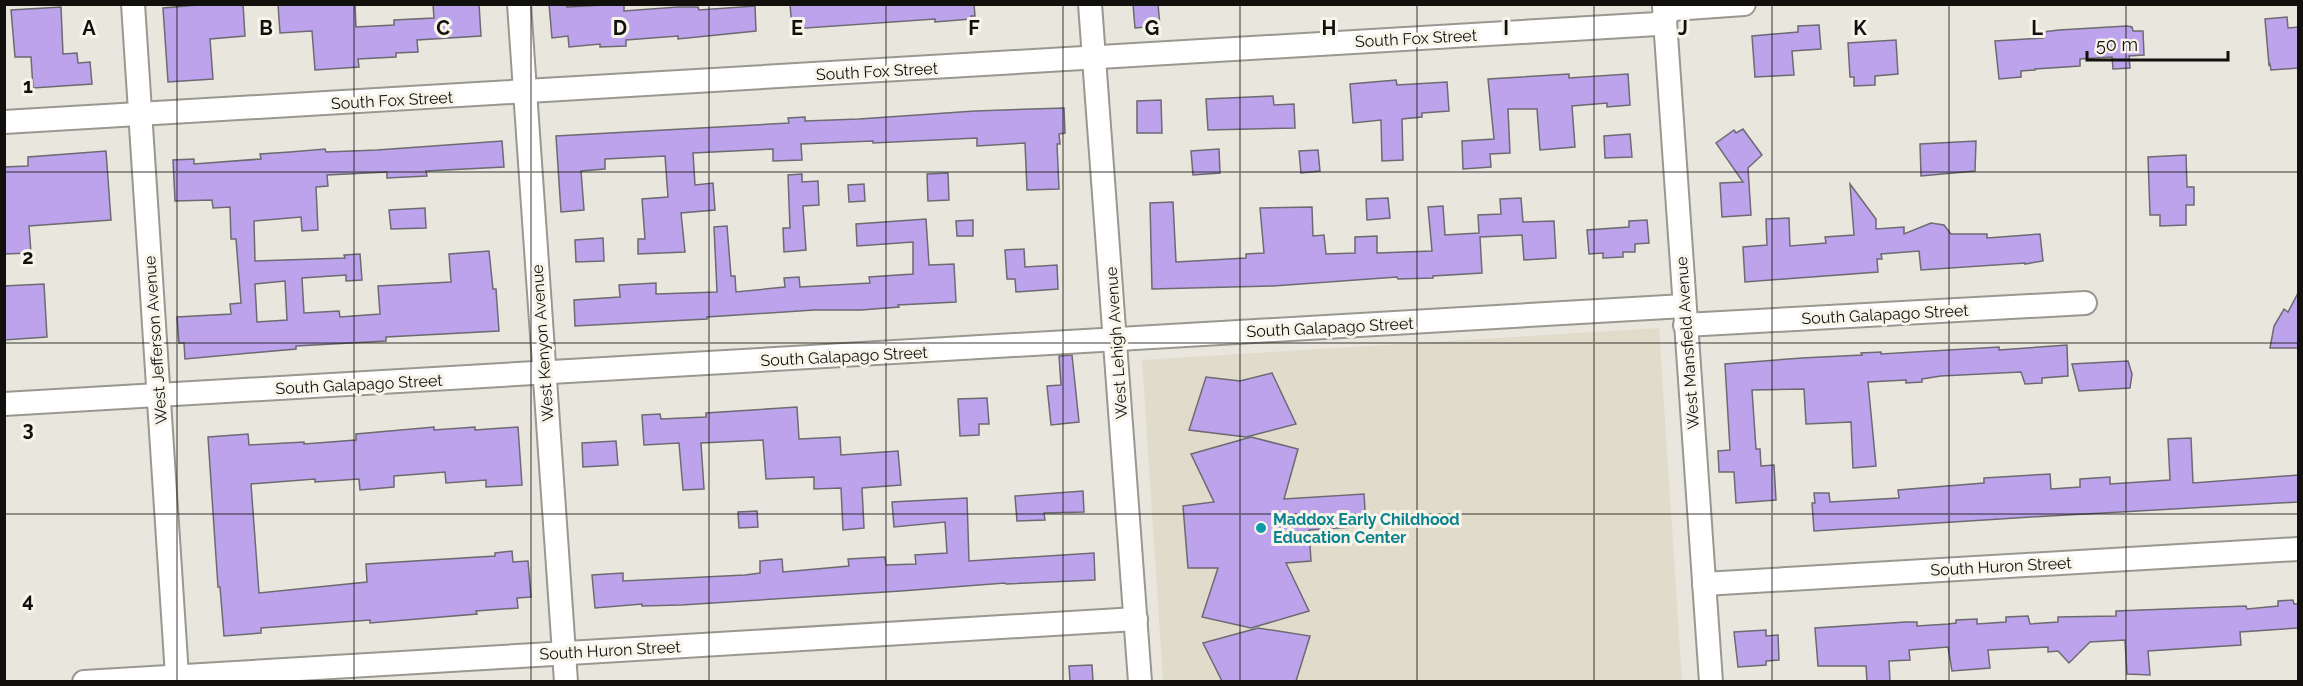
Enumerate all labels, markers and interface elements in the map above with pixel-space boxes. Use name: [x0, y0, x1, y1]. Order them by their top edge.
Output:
text: A: [82, 16, 96, 40]
text: B: [259, 16, 273, 40]
text: C: [436, 16, 450, 40]
text: D: [613, 16, 627, 40]
text: E: [791, 16, 803, 40]
text: F: [968, 16, 980, 40]
text: G: [1145, 16, 1159, 40]
text: H: [1322, 16, 1336, 40]
text: I: [1503, 16, 1509, 40]
text: J: [1678, 16, 1688, 40]
text: K: [1853, 16, 1867, 40]
text: L: [2031, 16, 2043, 40]
scale bar: [2087, 24, 2228, 62]
street label: South Fox Street: [1355, 26, 1478, 51]
text: 50 m: [2096, 34, 2138, 55]
street label: South Fox Street: [816, 59, 939, 84]
text: 1: [23, 74, 33, 98]
street label: South Fox Street: [331, 88, 454, 113]
text: 2: [22, 245, 34, 269]
street label: West Jefferson Avenue: [140, 255, 171, 425]
street label: West Mansfield Avenue: [1672, 256, 1703, 430]
street label: West Kenyon Avenue: [528, 264, 557, 422]
street label: West Lehigh Avenue: [1102, 266, 1131, 420]
street label: South Galapago Street: [1801, 301, 1970, 328]
street label: South Galapago Street: [1246, 314, 1415, 341]
street label: South Galapago Street: [760, 343, 929, 370]
street label: South Galapago Street: [275, 371, 444, 398]
text: 3: [22, 417, 34, 441]
place label: Maddox Early Childhood Education Center: [1273, 510, 1460, 547]
marker: Maddox Early Childhood Education Center: [1254, 521, 1268, 535]
street label: South Huron Street: [1930, 553, 2073, 580]
text: 4: [22, 588, 34, 612]
street label: South Huron Street: [539, 637, 682, 664]

